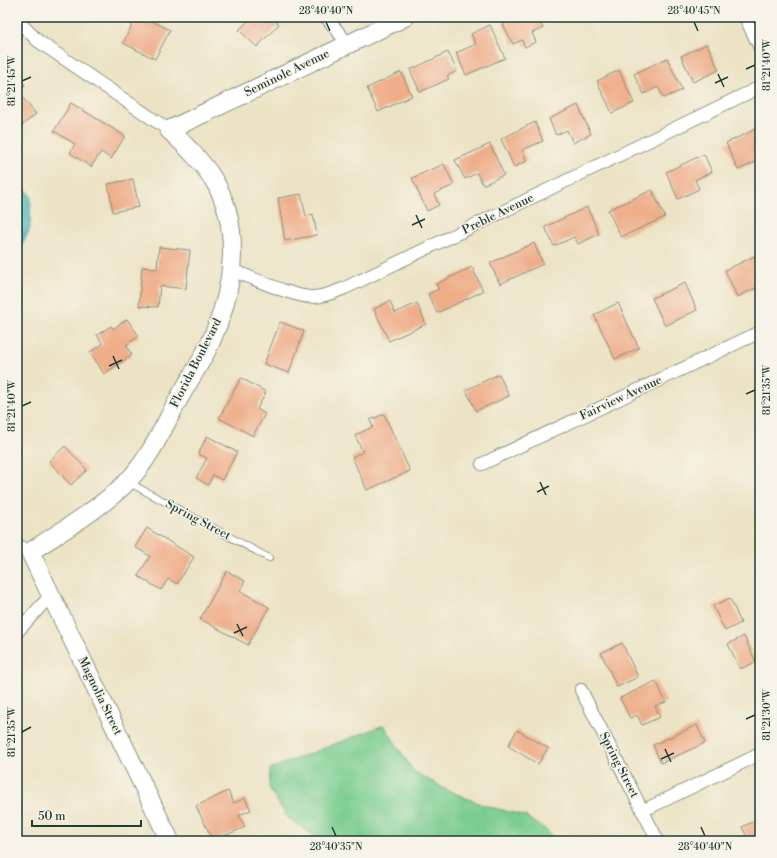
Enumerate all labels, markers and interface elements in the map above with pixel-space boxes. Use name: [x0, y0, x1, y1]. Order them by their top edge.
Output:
text: 28°40'40"N: [299, 5, 354, 17]
text: 28°40'45"N: [667, 5, 721, 17]
text: 81°21'40"W: [761, 38, 773, 91]
street label: Seminole Avenue: [242, 46, 332, 100]
text: 81°21'45"W: [6, 55, 18, 106]
street label: Preble Avenue: [460, 190, 536, 238]
street label: Florida Boulevard: [167, 316, 225, 410]
text: 81°21'35"W: [761, 364, 773, 415]
street label: Fairview Avenue: [577, 372, 665, 424]
text: 81°21'40"W: [6, 379, 18, 432]
street label: Spring Street: [163, 497, 234, 544]
street label: Magnolia Street: [75, 654, 126, 738]
text: 81°21'30"W: [761, 688, 773, 741]
text: 81°21'35"W: [6, 706, 18, 757]
street label: Spring Street: [596, 730, 642, 801]
scale bar: [32, 802, 141, 828]
text: 50 m: [38, 809, 66, 824]
text: 28°40'35"N: [310, 841, 363, 853]
text: 28°40'40"N: [678, 841, 733, 853]

